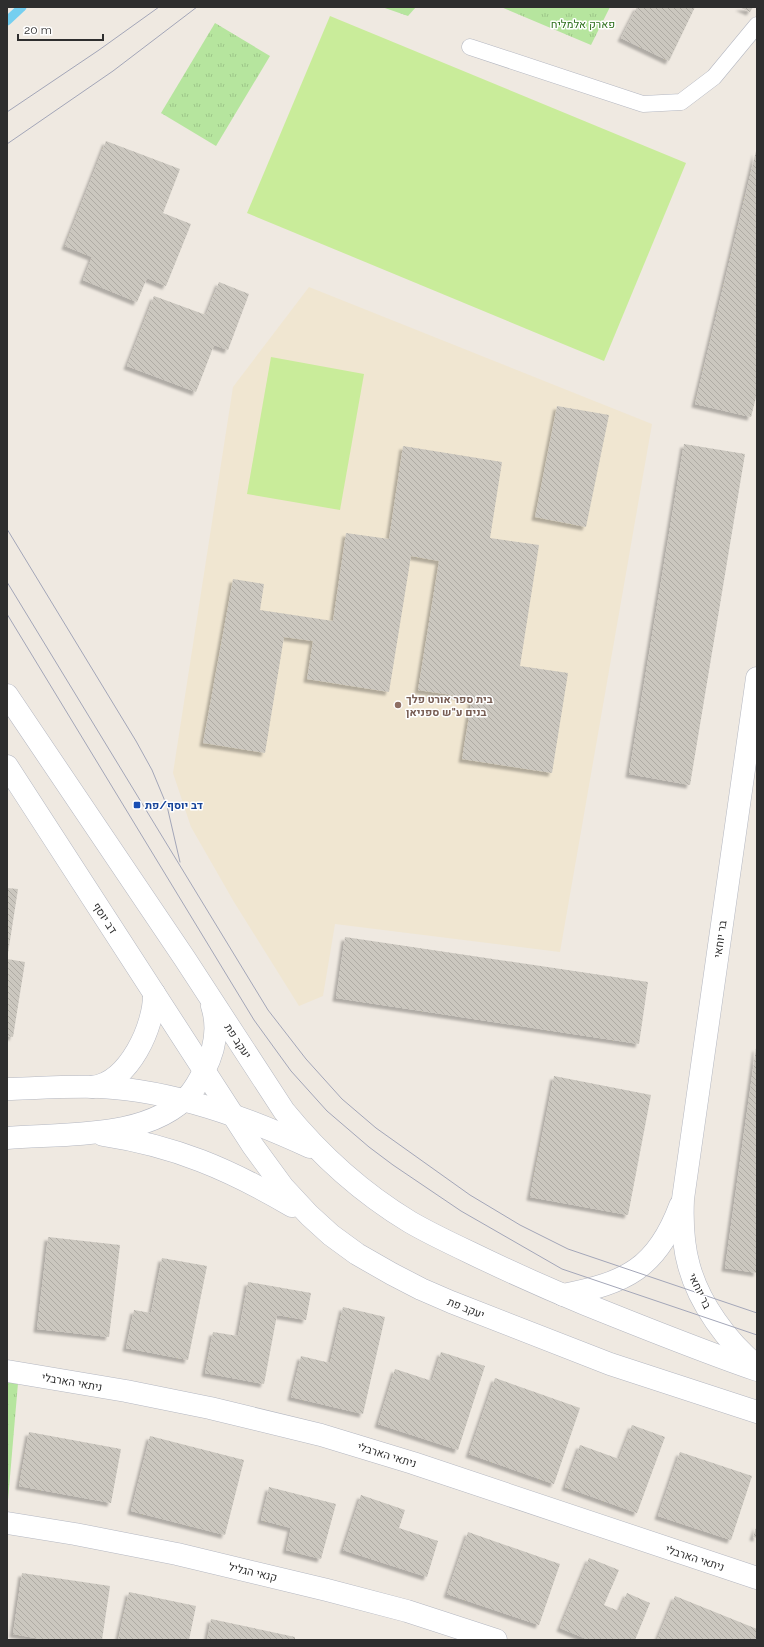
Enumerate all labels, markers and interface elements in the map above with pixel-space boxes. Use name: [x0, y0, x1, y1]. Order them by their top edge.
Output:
scale bar: [18, 16, 103, 42]
park label: פארק אלמליח: [551, 18, 615, 31]
text: 20 m: [24, 23, 52, 37]
place label: בית ספר אורט פלך בנים ע"ש ספניאן: [406, 693, 493, 719]
marker: בית ספר אורט פלך בנים ע"ש ספניאן: [393, 700, 403, 710]
place label: דב יוסף/פת: [145, 799, 203, 812]
marker: דב יוסף/פת: [132, 800, 142, 810]
street label: דב יוסף: [90, 900, 120, 936]
street label: בר יוחאי: [711, 919, 730, 959]
street label: יעקב פת: [222, 1021, 254, 1061]
street label: בר יוחאי: [685, 1271, 714, 1311]
street label: יעקב פת: [445, 1295, 486, 1322]
street label: ניתאי הארבלי: [41, 1371, 103, 1394]
street label: ניתאי הארבלי: [356, 1440, 418, 1471]
street label: ניתאי הארבלי: [664, 1543, 726, 1574]
street label: קנאי הגליל: [227, 1561, 278, 1584]

